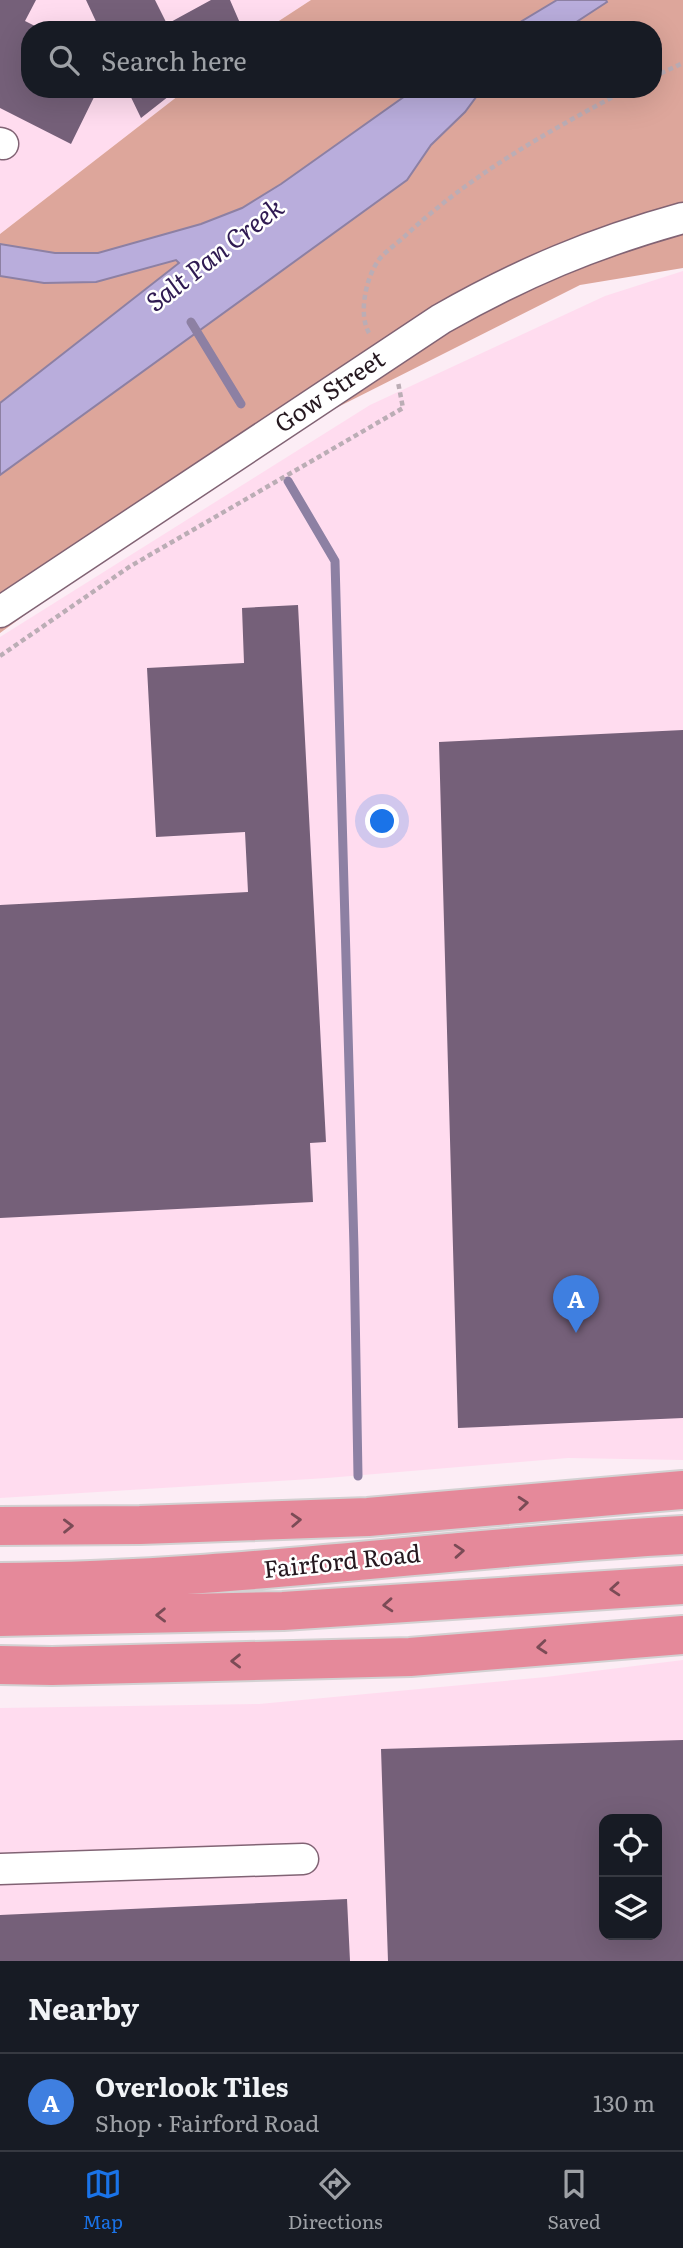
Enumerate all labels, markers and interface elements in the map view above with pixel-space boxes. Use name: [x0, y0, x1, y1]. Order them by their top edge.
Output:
search box: [21, 21, 662, 98]
text: Search here: [101, 40, 247, 79]
icon: search: [45, 41, 83, 79]
water label: Salt Pan Creek: [136, 186, 291, 319]
street label: Gow Street: [267, 340, 391, 440]
your location: [365, 804, 399, 838]
pin: A: [553, 1275, 599, 1333]
one-way arrow: [517, 1496, 528, 1511]
one-way arrow: [290, 1513, 301, 1528]
one-way arrow: [63, 1518, 74, 1534]
street label: Fairford Road: [261, 1534, 422, 1585]
one-way arrow: [454, 1544, 465, 1559]
one-way arrow: [609, 1582, 620, 1597]
one-way arrow: [382, 1598, 393, 1613]
one-way arrow: [155, 1608, 166, 1623]
one-way arrow: [536, 1639, 547, 1654]
one-way arrow: [231, 1653, 241, 1669]
map controls: [599, 1814, 662, 1940]
button: locate: [599, 1814, 662, 1877]
button: layers: [599, 1877, 662, 1940]
text: Nearby: [28, 1985, 139, 2029]
text: Overlook Tiles: [95, 2066, 289, 2105]
text: A: [42, 2085, 60, 2119]
text: 130 m: [593, 2085, 655, 2119]
text: Shop · Fairford Road: [95, 2105, 319, 2139]
tab: Map: [82, 2165, 123, 2235]
tab: Directions: [288, 2165, 383, 2235]
tab: Saved: [548, 2165, 601, 2235]

